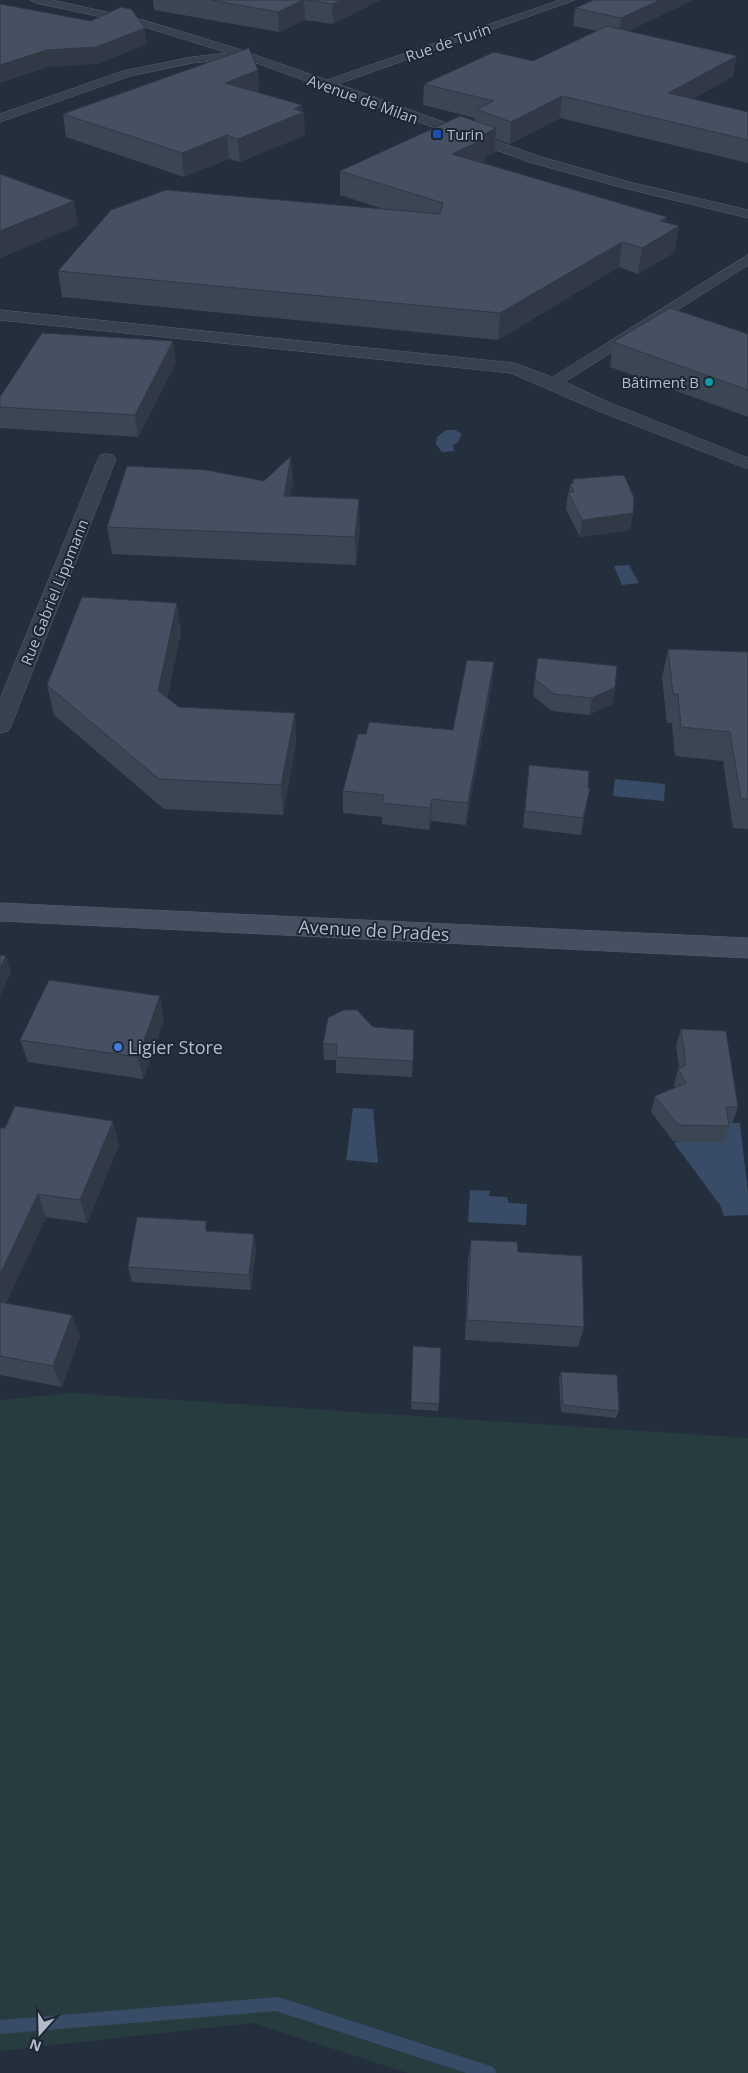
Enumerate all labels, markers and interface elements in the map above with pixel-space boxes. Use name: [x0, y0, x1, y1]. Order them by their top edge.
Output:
street label: Rue de Turin: [403, 18, 493, 66]
street label: Avenue de Milan: [305, 70, 421, 128]
place label: Turin: [447, 124, 484, 144]
marker: Turin: [431, 128, 443, 140]
place label: Bâtiment B: [621, 372, 699, 392]
marker: Bâtiment B: [703, 376, 715, 388]
street label: Rue Gabriel Lippmann: [16, 516, 92, 668]
street label: Avenue de Prades: [298, 914, 450, 946]
place label: Ligier Store: [128, 1035, 223, 1059]
marker: Ligier Store: [112, 1041, 124, 1053]
north arrow: [15, 2008, 65, 2058]
text: N: [27, 2035, 44, 2057]

